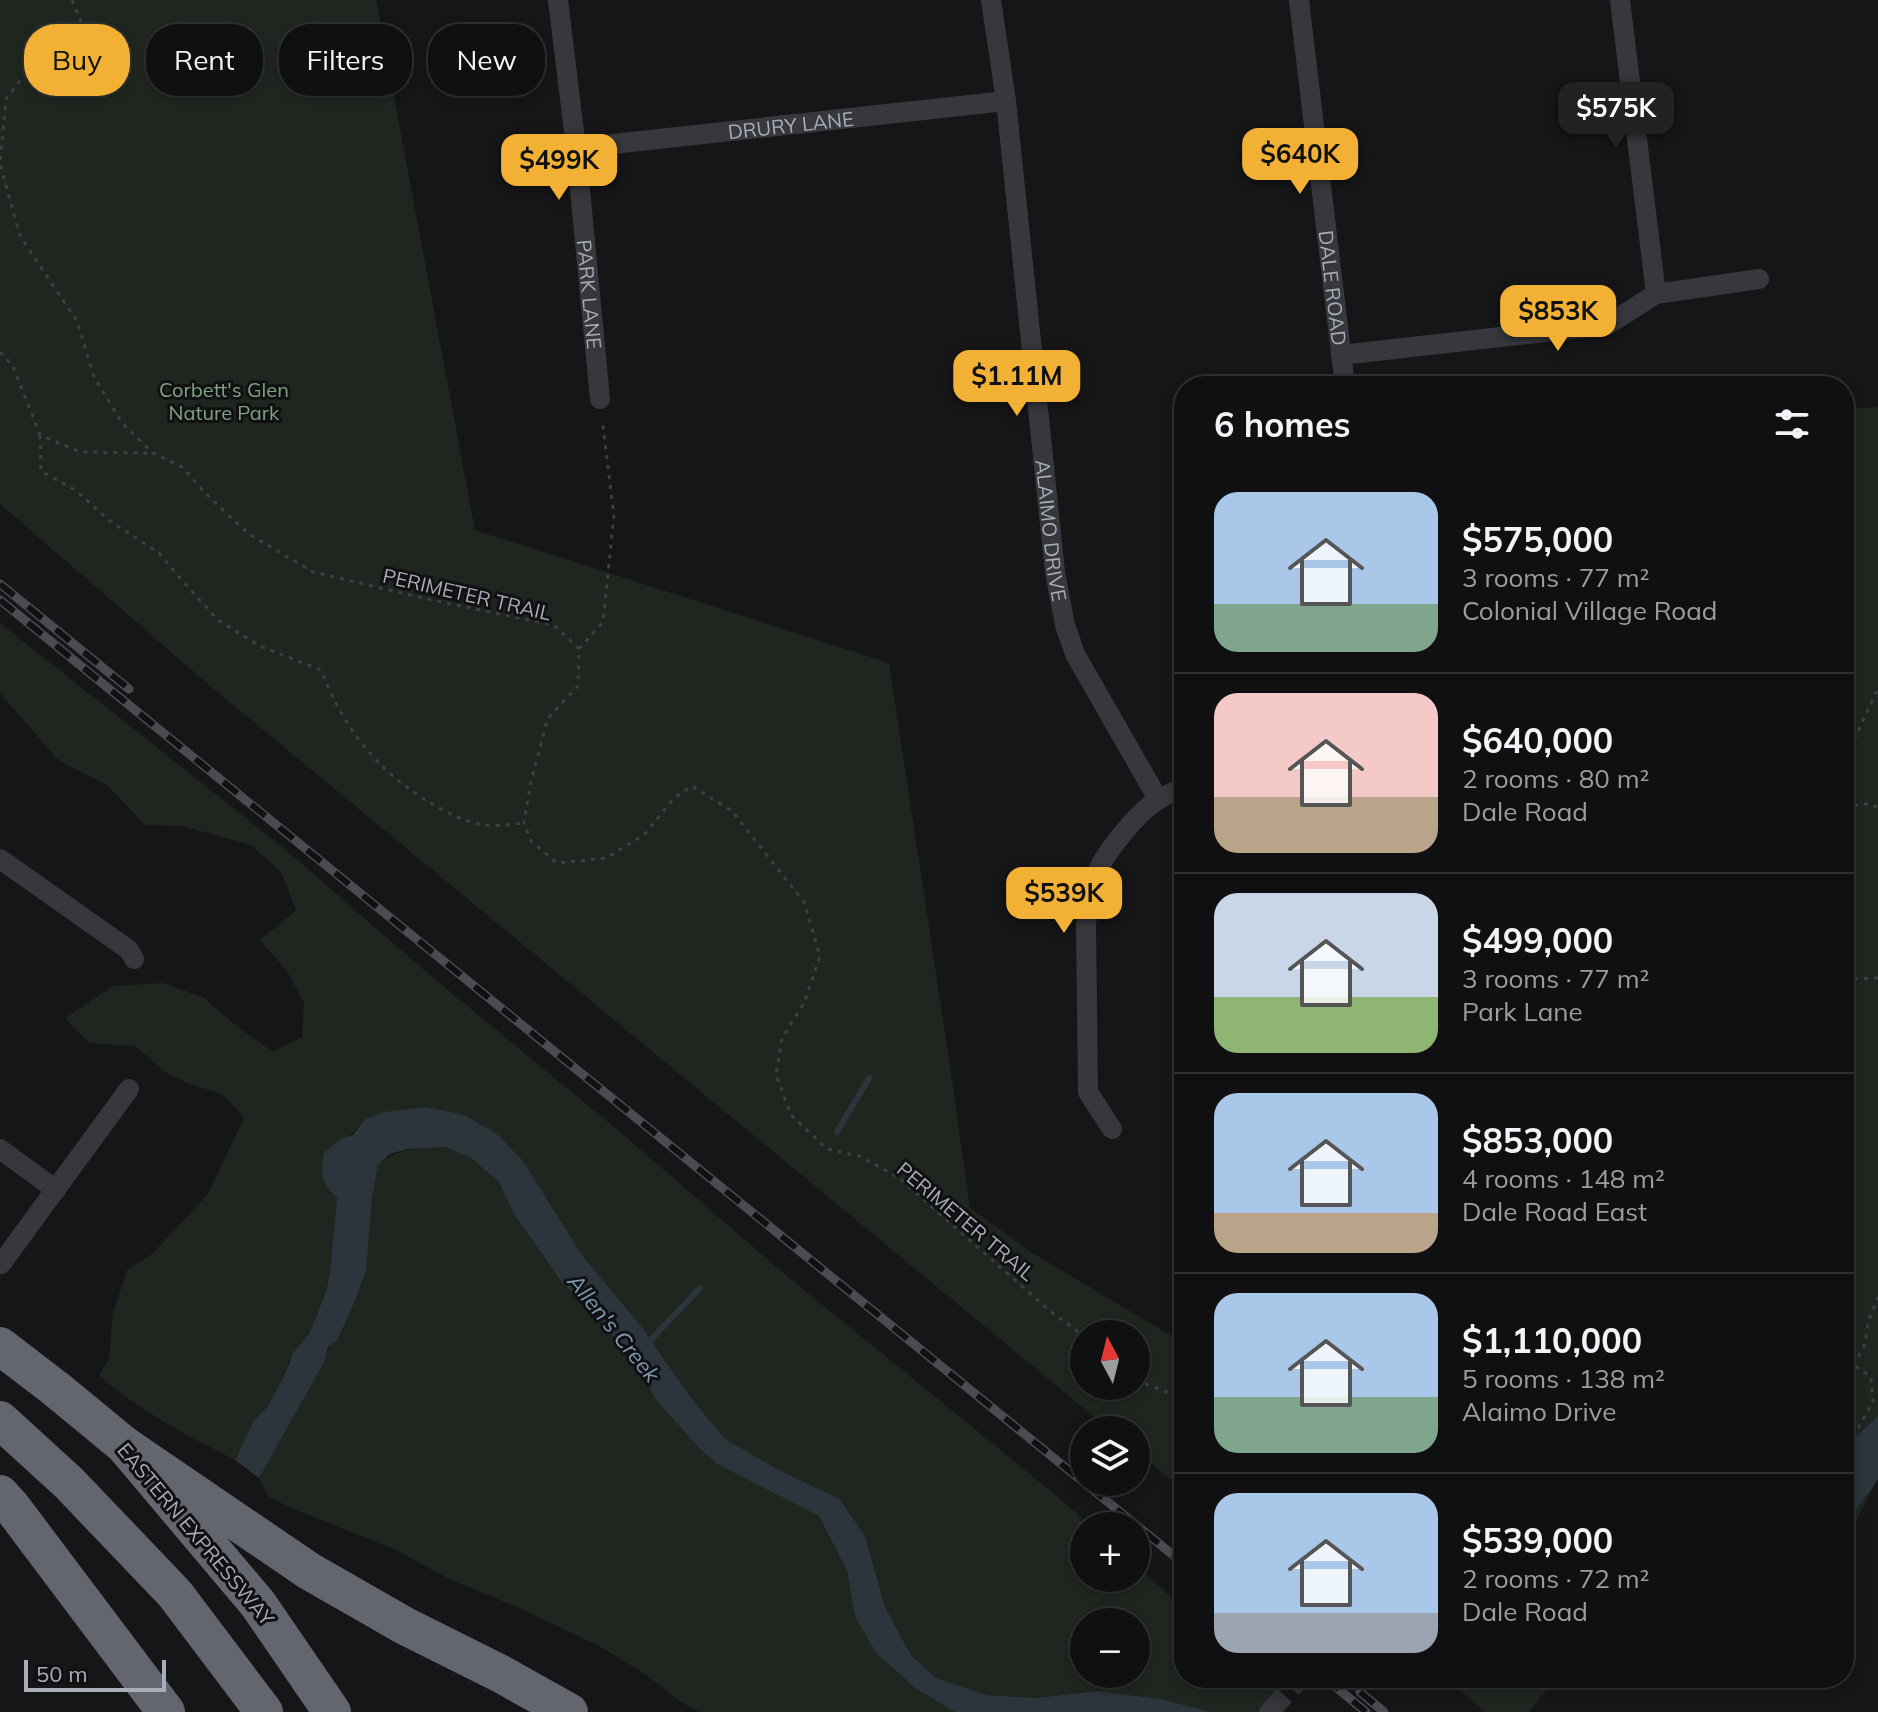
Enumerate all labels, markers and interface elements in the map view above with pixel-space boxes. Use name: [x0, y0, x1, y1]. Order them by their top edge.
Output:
chip: Buy: [24, 24, 130, 96]
chip: Rent: [146, 24, 263, 96]
chip: Filters: [279, 24, 412, 96]
chip: New: [428, 24, 545, 96]
pin: $575K: [1560, 82, 1672, 150]
text: $575K: [1576, 91, 1656, 124]
street label: DRURY LANE: [727, 105, 855, 144]
pin: $640K: [1244, 128, 1356, 196]
pin: $499K: [503, 134, 615, 202]
text: $640K: [1260, 137, 1340, 170]
text: $499K: [519, 143, 599, 176]
street label: DALE ROAD: [1314, 229, 1353, 347]
street label: PARK LANE: [572, 238, 608, 350]
pin: $853K: [1502, 285, 1614, 353]
text: $853K: [1518, 294, 1598, 327]
pin: $1.11M: [952, 350, 1082, 418]
text: $1.11M: [971, 359, 1063, 392]
park label: Corbett's Glen Nature Park: [159, 377, 289, 425]
icon: filters: [1770, 402, 1814, 446]
text: 6 homes: [1214, 403, 1351, 446]
street label: ALAIMO DRIVE: [1031, 458, 1073, 603]
text: $575,000: [1462, 518, 1613, 561]
icon: home: [1278, 524, 1374, 620]
text: 3 rooms · 77 m²: [1462, 561, 1649, 594]
street label: PERIMETER TRAIL: [380, 562, 554, 626]
text: Colonial Village Road: [1462, 594, 1717, 627]
text: $640,000: [1462, 719, 1613, 762]
icon: home: [1278, 725, 1374, 821]
text: 2 rooms · 80 m²: [1462, 762, 1649, 795]
text: Dale Road: [1462, 795, 1588, 828]
pin: $539K: [1008, 867, 1120, 935]
text: $539K: [1024, 876, 1104, 909]
text: $499,000: [1462, 919, 1613, 962]
icon: home: [1278, 925, 1374, 1021]
text: 3 rooms · 77 m²: [1462, 962, 1649, 995]
text: Park Lane: [1462, 995, 1583, 1028]
text: $853,000: [1462, 1119, 1613, 1162]
icon: home: [1278, 1125, 1374, 1221]
street label: PERIMETER TRAIL: [892, 1156, 1040, 1286]
text: 4 rooms · 148 m²: [1462, 1162, 1665, 1195]
text: Dale Road East: [1462, 1195, 1647, 1228]
water label: Allen's Creek: [561, 1267, 667, 1388]
text: $1,110,000: [1462, 1319, 1642, 1362]
north arrow: [1070, 1320, 1150, 1400]
map controls: [1070, 1320, 1150, 1688]
icon: home: [1278, 1325, 1374, 1421]
text: 5 rooms · 138 m²: [1462, 1362, 1665, 1395]
text: Alaimo Drive: [1462, 1395, 1616, 1428]
button: layers: [1070, 1416, 1150, 1496]
street label: EASTERN EXPRESSWAY: [112, 1438, 280, 1631]
button: +: [1070, 1512, 1150, 1592]
text: $539,000: [1462, 1519, 1613, 1562]
icon: home: [1278, 1525, 1374, 1621]
text: 2 rooms · 72 m²: [1462, 1562, 1649, 1595]
text: Dale Road: [1462, 1595, 1588, 1628]
button: −: [1070, 1608, 1150, 1688]
scale bar: [24, 1656, 166, 1692]
text: 50 m: [36, 1660, 87, 1688]

